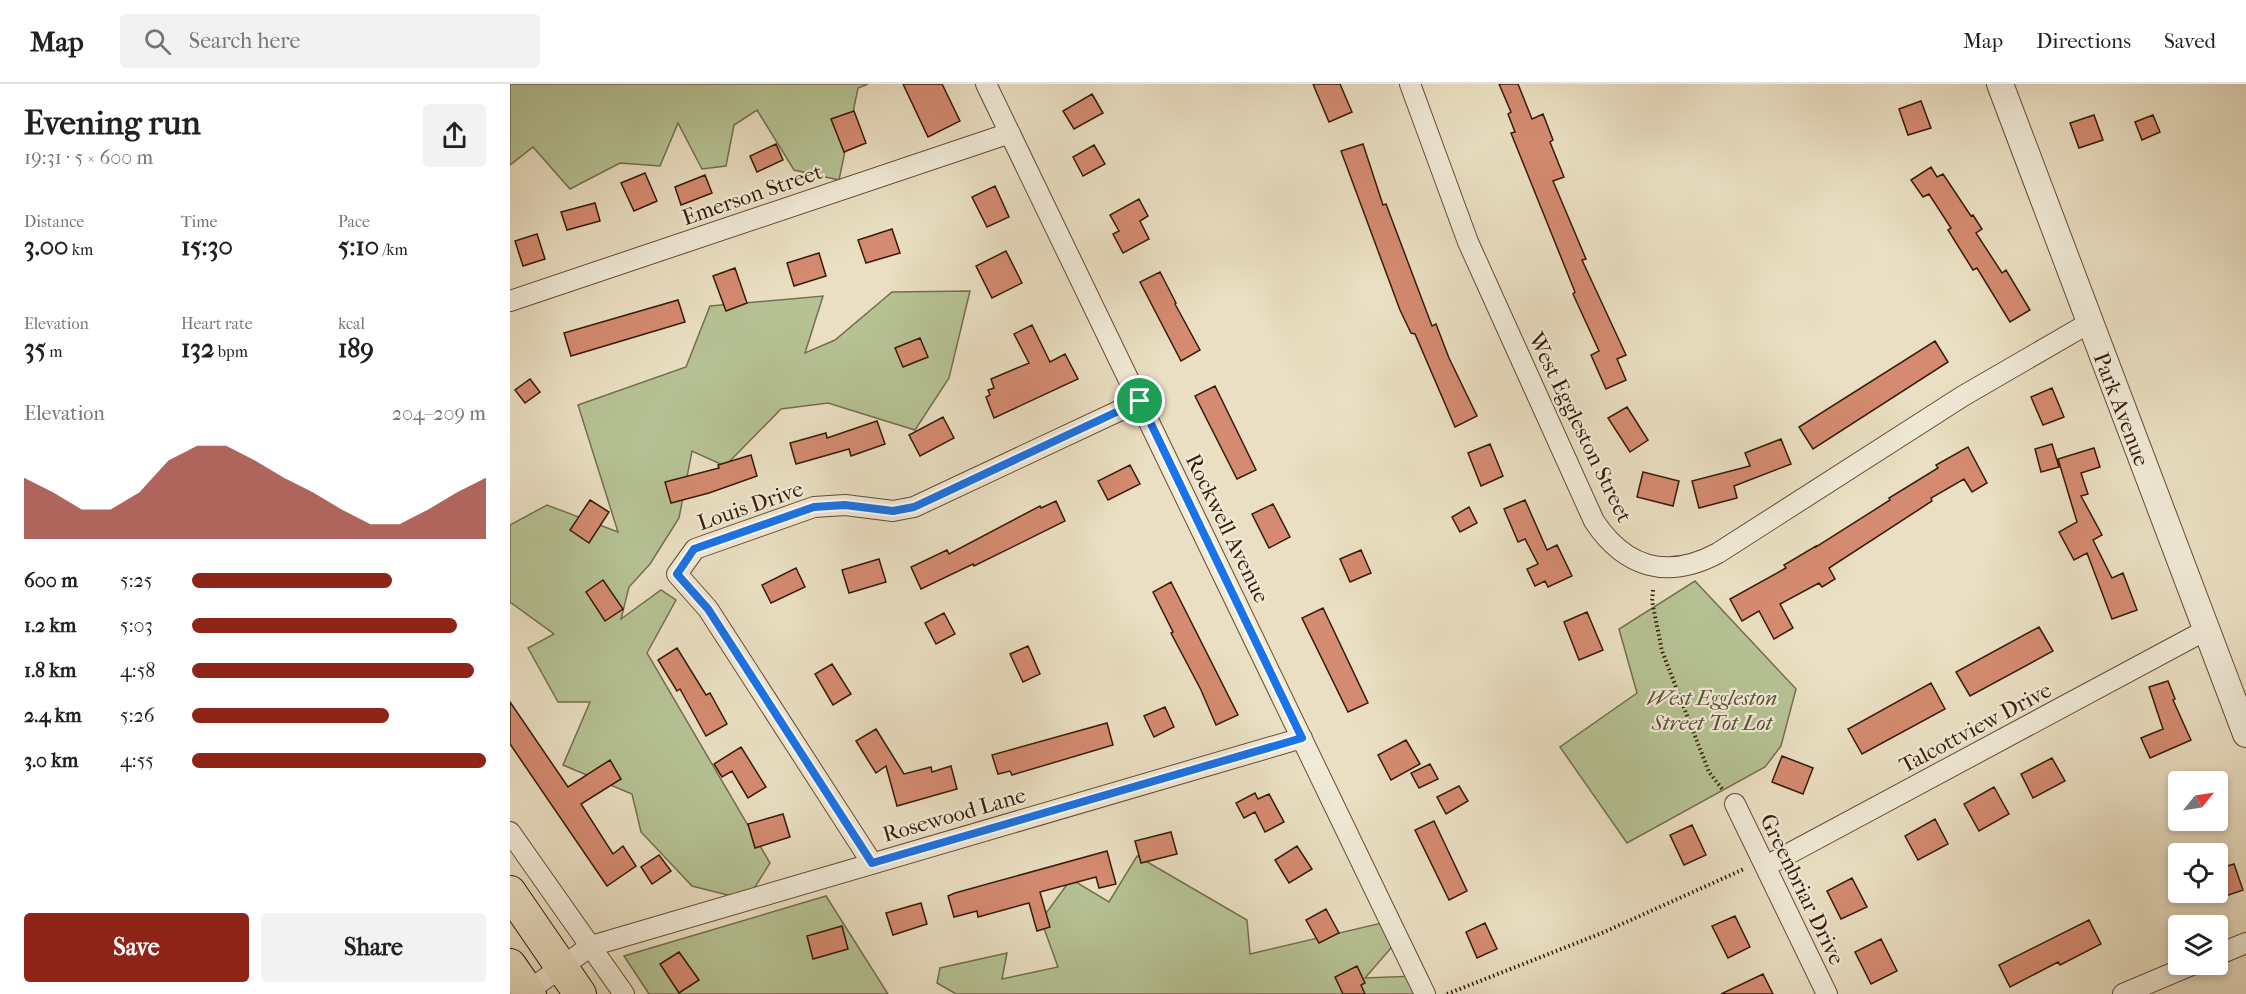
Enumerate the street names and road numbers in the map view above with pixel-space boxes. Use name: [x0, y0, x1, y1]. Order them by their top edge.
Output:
street label: Emerson Street: [679, 159, 826, 231]
street label: West Eggleston Street: [1522, 327, 1637, 527]
street label: Park Avenue: [2088, 349, 2155, 470]
street label: Rockwell Avenue: [1180, 450, 1274, 607]
street label: Louis Drive: [694, 476, 807, 536]
street label: Talcottview Drive: [1895, 677, 2056, 779]
street label: Rosewood Lane: [880, 782, 1029, 848]
street label: Greenbriar Drive: [1754, 810, 1850, 969]

